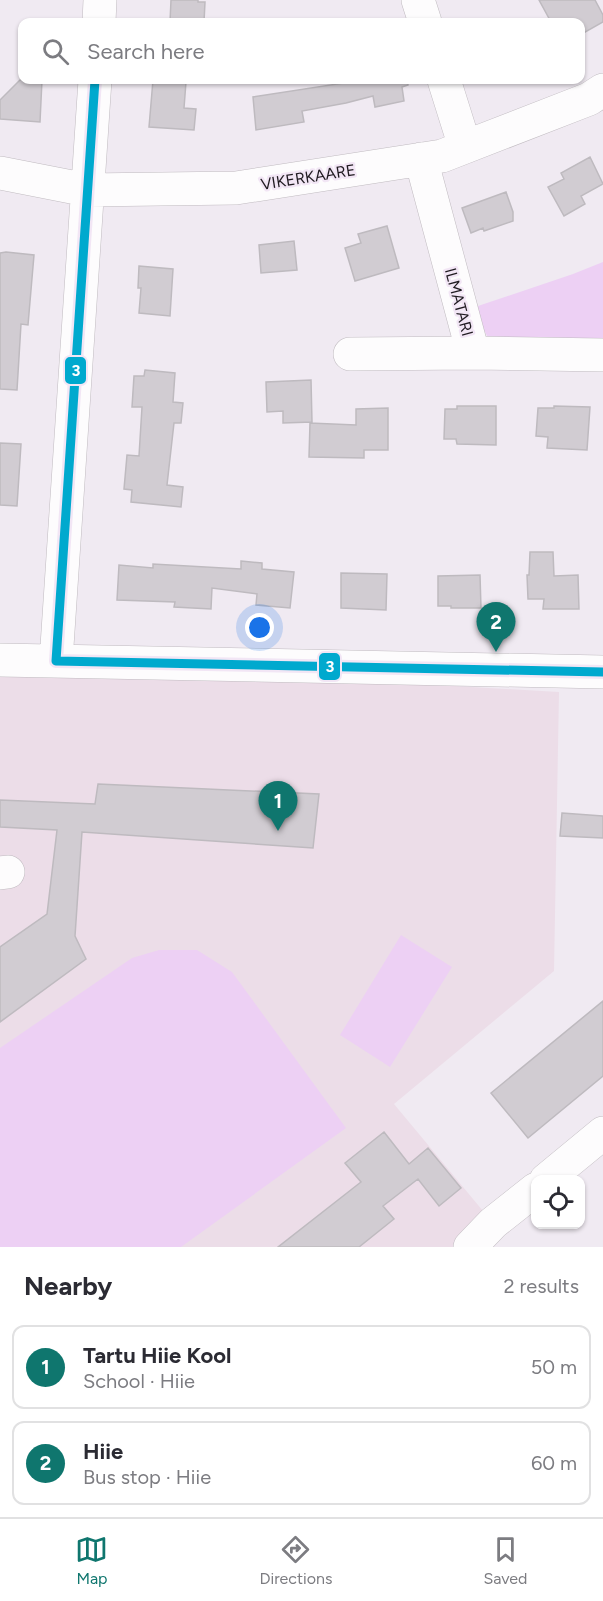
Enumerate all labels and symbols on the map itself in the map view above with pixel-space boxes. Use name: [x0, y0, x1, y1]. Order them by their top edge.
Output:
street label: VIKERKAARE: [259, 160, 357, 194]
street label: ILMATARI: [441, 266, 477, 338]
line badge: 3: [64, 356, 87, 385]
text: 3: [72, 361, 81, 380]
pin: 2: [476, 602, 516, 652]
your location: [245, 613, 274, 642]
line badge: 3: [318, 652, 341, 681]
text: 3: [326, 657, 335, 676]
pin: 1: [258, 782, 298, 831]

